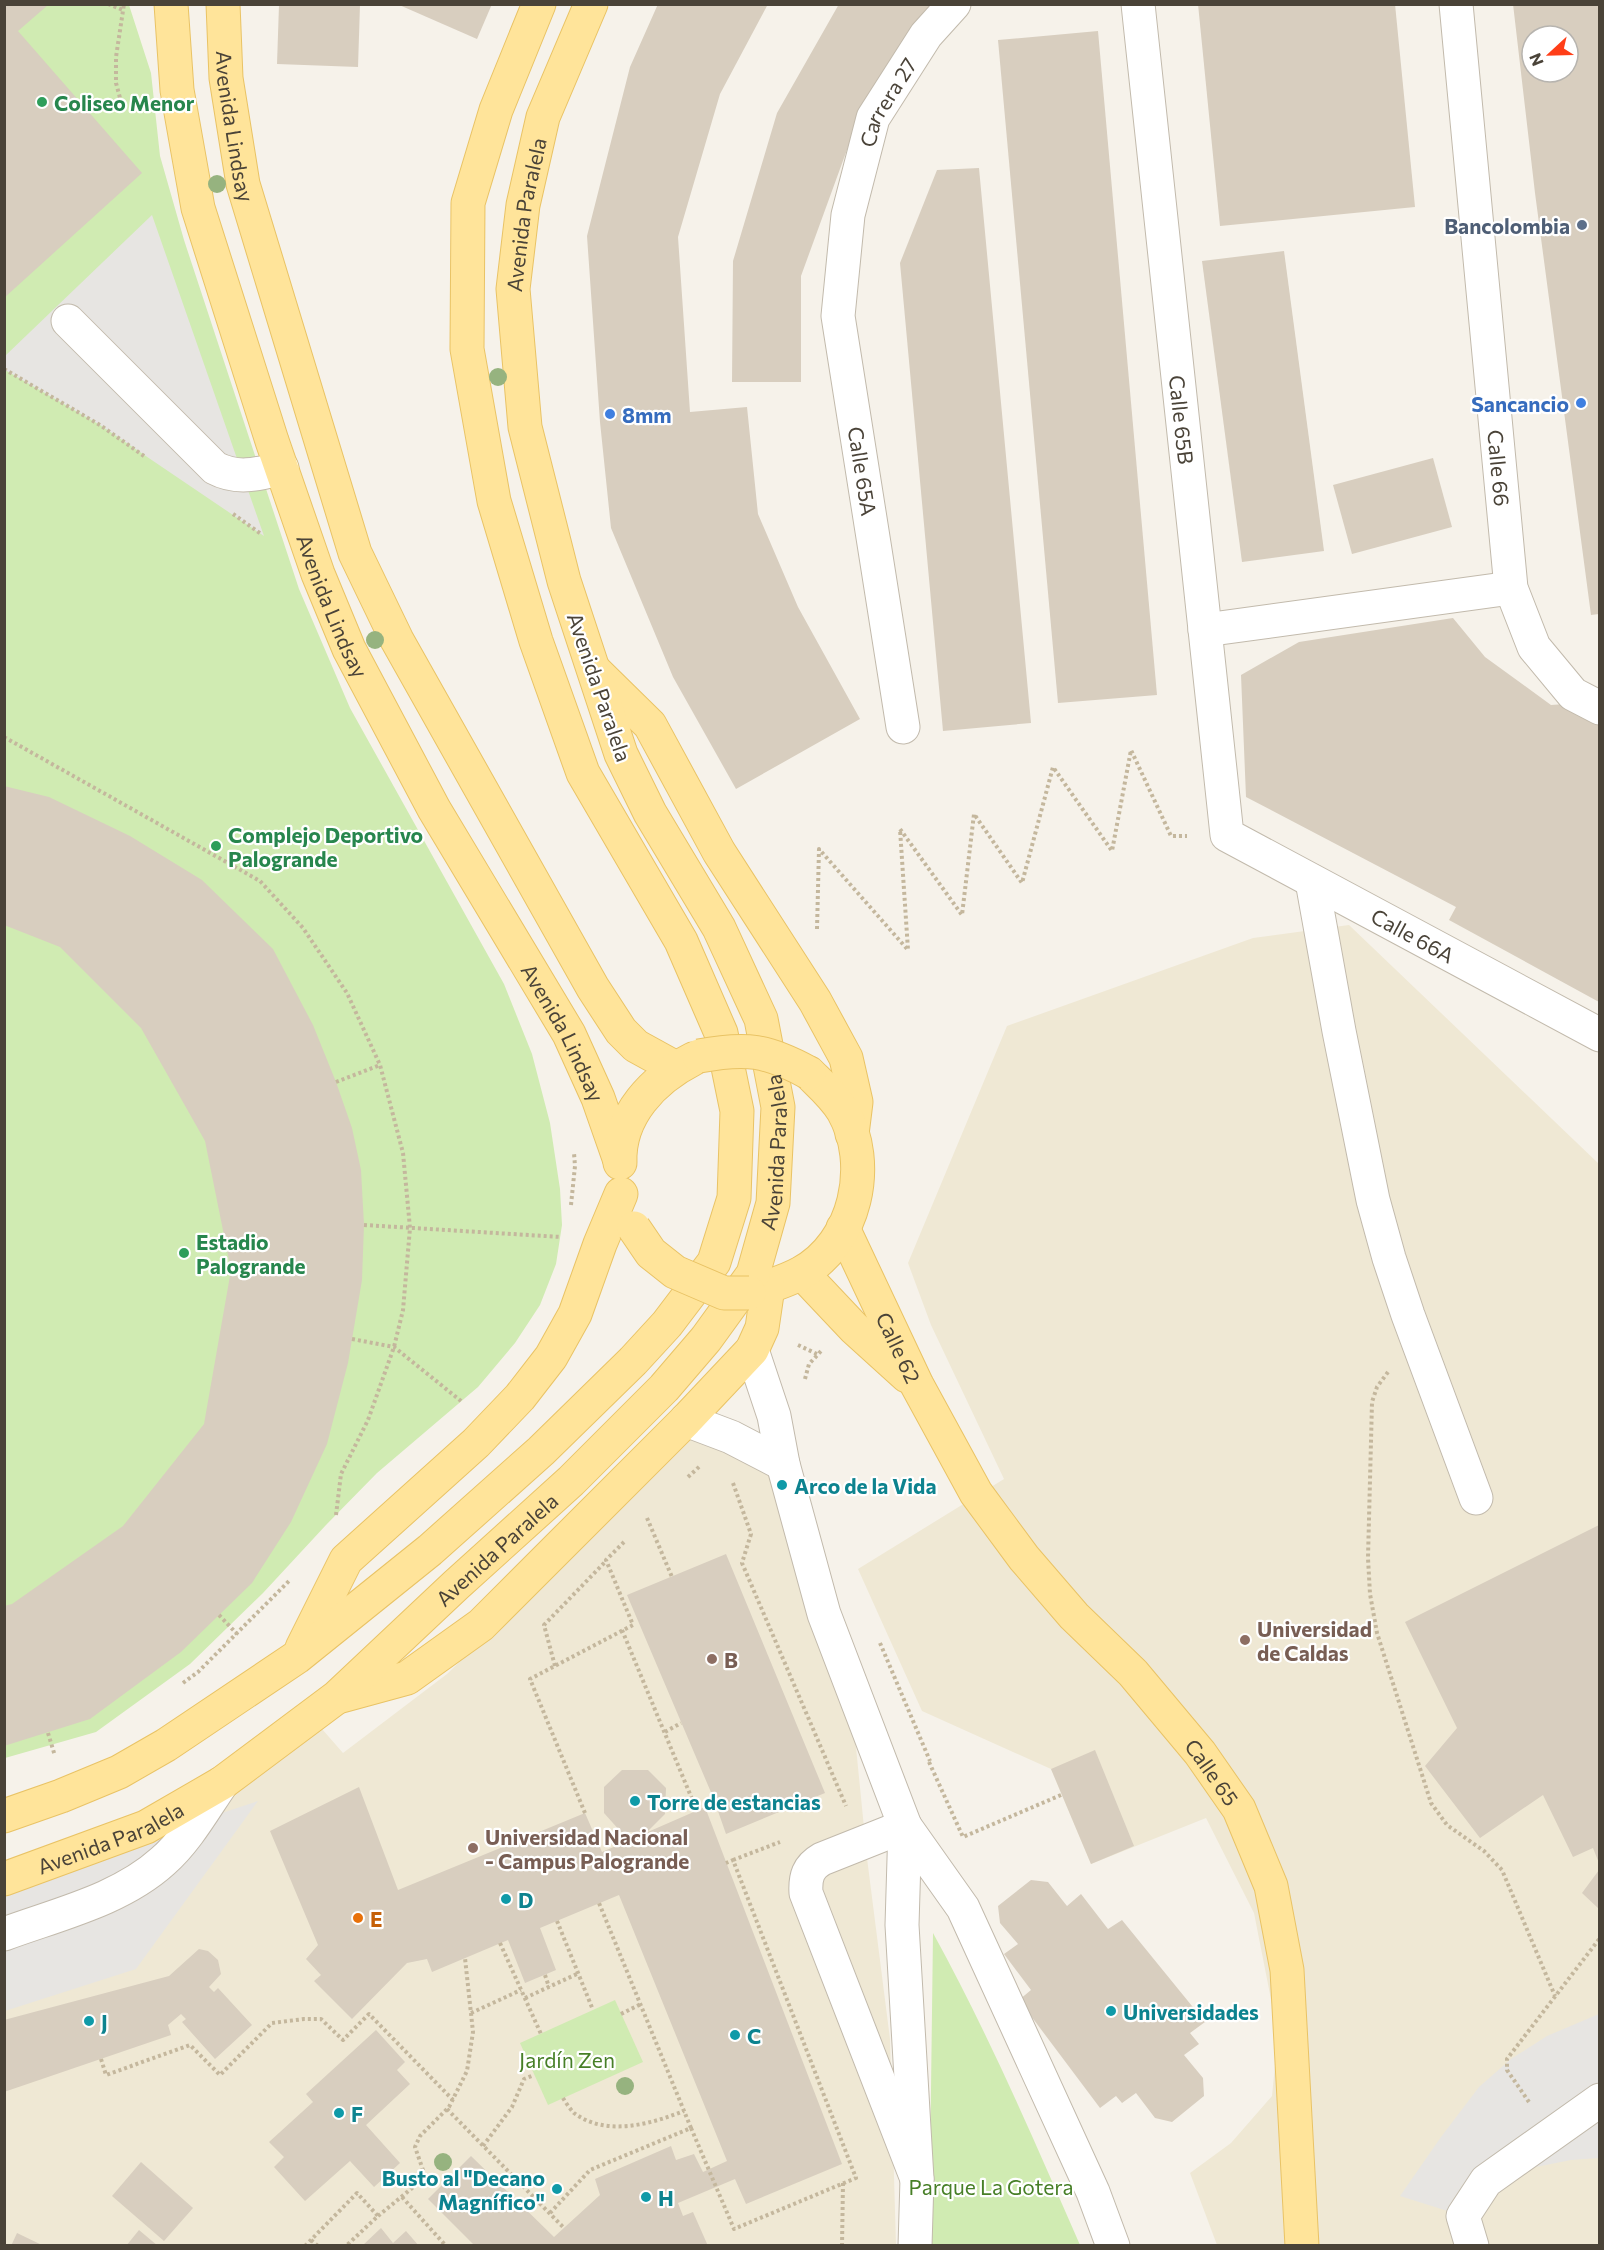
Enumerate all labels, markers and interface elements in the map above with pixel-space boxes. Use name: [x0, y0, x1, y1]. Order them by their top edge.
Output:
north arrow: [1520, 24, 1580, 84]
street label: Avenida Lindsay: [212, 50, 260, 205]
text: N: [1525, 51, 1547, 69]
street label: Carrera 27: [854, 53, 921, 149]
place label: Coliseo Menor: [54, 90, 195, 115]
marker: Coliseo Menor: [35, 95, 49, 109]
street label: Avenida Paralela: [500, 135, 550, 293]
place label: Bancolombia: [1444, 213, 1570, 238]
marker: Bancolombia: [1575, 218, 1589, 232]
street label: Calle 65B: [1165, 374, 1200, 465]
place label: Sancancio: [1471, 391, 1569, 416]
marker: Sancancio: [1574, 396, 1588, 410]
place label: 8mm: [622, 402, 672, 427]
marker: 8mm: [603, 407, 617, 421]
street label: Calle 65A: [844, 425, 882, 517]
street label: Calle 66: [1484, 429, 1516, 507]
street label: Avenida Lindsay: [293, 531, 374, 681]
street label: Avenida Paralela: [563, 609, 637, 765]
place label: Complejo Deportivo Palogrande: [228, 822, 423, 871]
marker: Complejo Deportivo Palogrande: [209, 839, 223, 853]
street label: Calle 66A: [1367, 902, 1459, 967]
street label: Avenida Lindsay: [517, 959, 610, 1105]
street label: Avenida Paralela: [754, 1073, 790, 1232]
place label: Estadio Palogrande: [196, 1229, 306, 1278]
marker: Estadio Palogrande: [177, 1246, 191, 1260]
street label: Calle 62: [872, 1308, 927, 1387]
place label: Arco de la Vida: [794, 1473, 936, 1498]
marker: Arco de la Vida: [775, 1478, 789, 1492]
street label: Avenida Paralela: [430, 1487, 562, 1611]
place label: Universidad de Caldas: [1257, 1616, 1372, 1665]
marker: Universidad de Caldas: [1238, 1633, 1252, 1647]
place label: B: [724, 1647, 738, 1672]
marker: B: [705, 1652, 719, 1666]
street label: Calle 65: [1181, 1733, 1245, 1810]
place label: Torre de estancias: [647, 1789, 821, 1814]
marker: Torre de estancias: [628, 1794, 642, 1808]
street label: Avenida Paralela: [34, 1796, 188, 1878]
place label: Universidad Nacional - Campus Palogrande: [485, 1824, 689, 1873]
marker: Universidad Nacional - Campus Palogrande: [466, 1841, 480, 1855]
place label: D: [518, 1887, 533, 1912]
marker: D: [499, 1892, 513, 1906]
place label: E: [370, 1906, 383, 1931]
marker: E: [351, 1911, 365, 1925]
place label: Universidades: [1123, 1999, 1259, 2024]
marker: Universidades: [1104, 2004, 1118, 2018]
place label: J: [101, 2009, 108, 2034]
marker: J: [82, 2014, 96, 2028]
place label: C: [747, 2023, 761, 2048]
marker: C: [728, 2028, 742, 2042]
park label: Jardín Zen: [519, 2047, 615, 2072]
place label: F: [351, 2101, 363, 2126]
marker: F: [332, 2106, 346, 2120]
place label: Busto al "Decano Magnífico": [382, 2165, 545, 2214]
park label: Parque La Gotera: [909, 2174, 1073, 2199]
marker: Busto al "Decano Magnífico": [550, 2182, 564, 2196]
place label: H: [658, 2185, 674, 2210]
marker: H: [639, 2190, 653, 2204]

